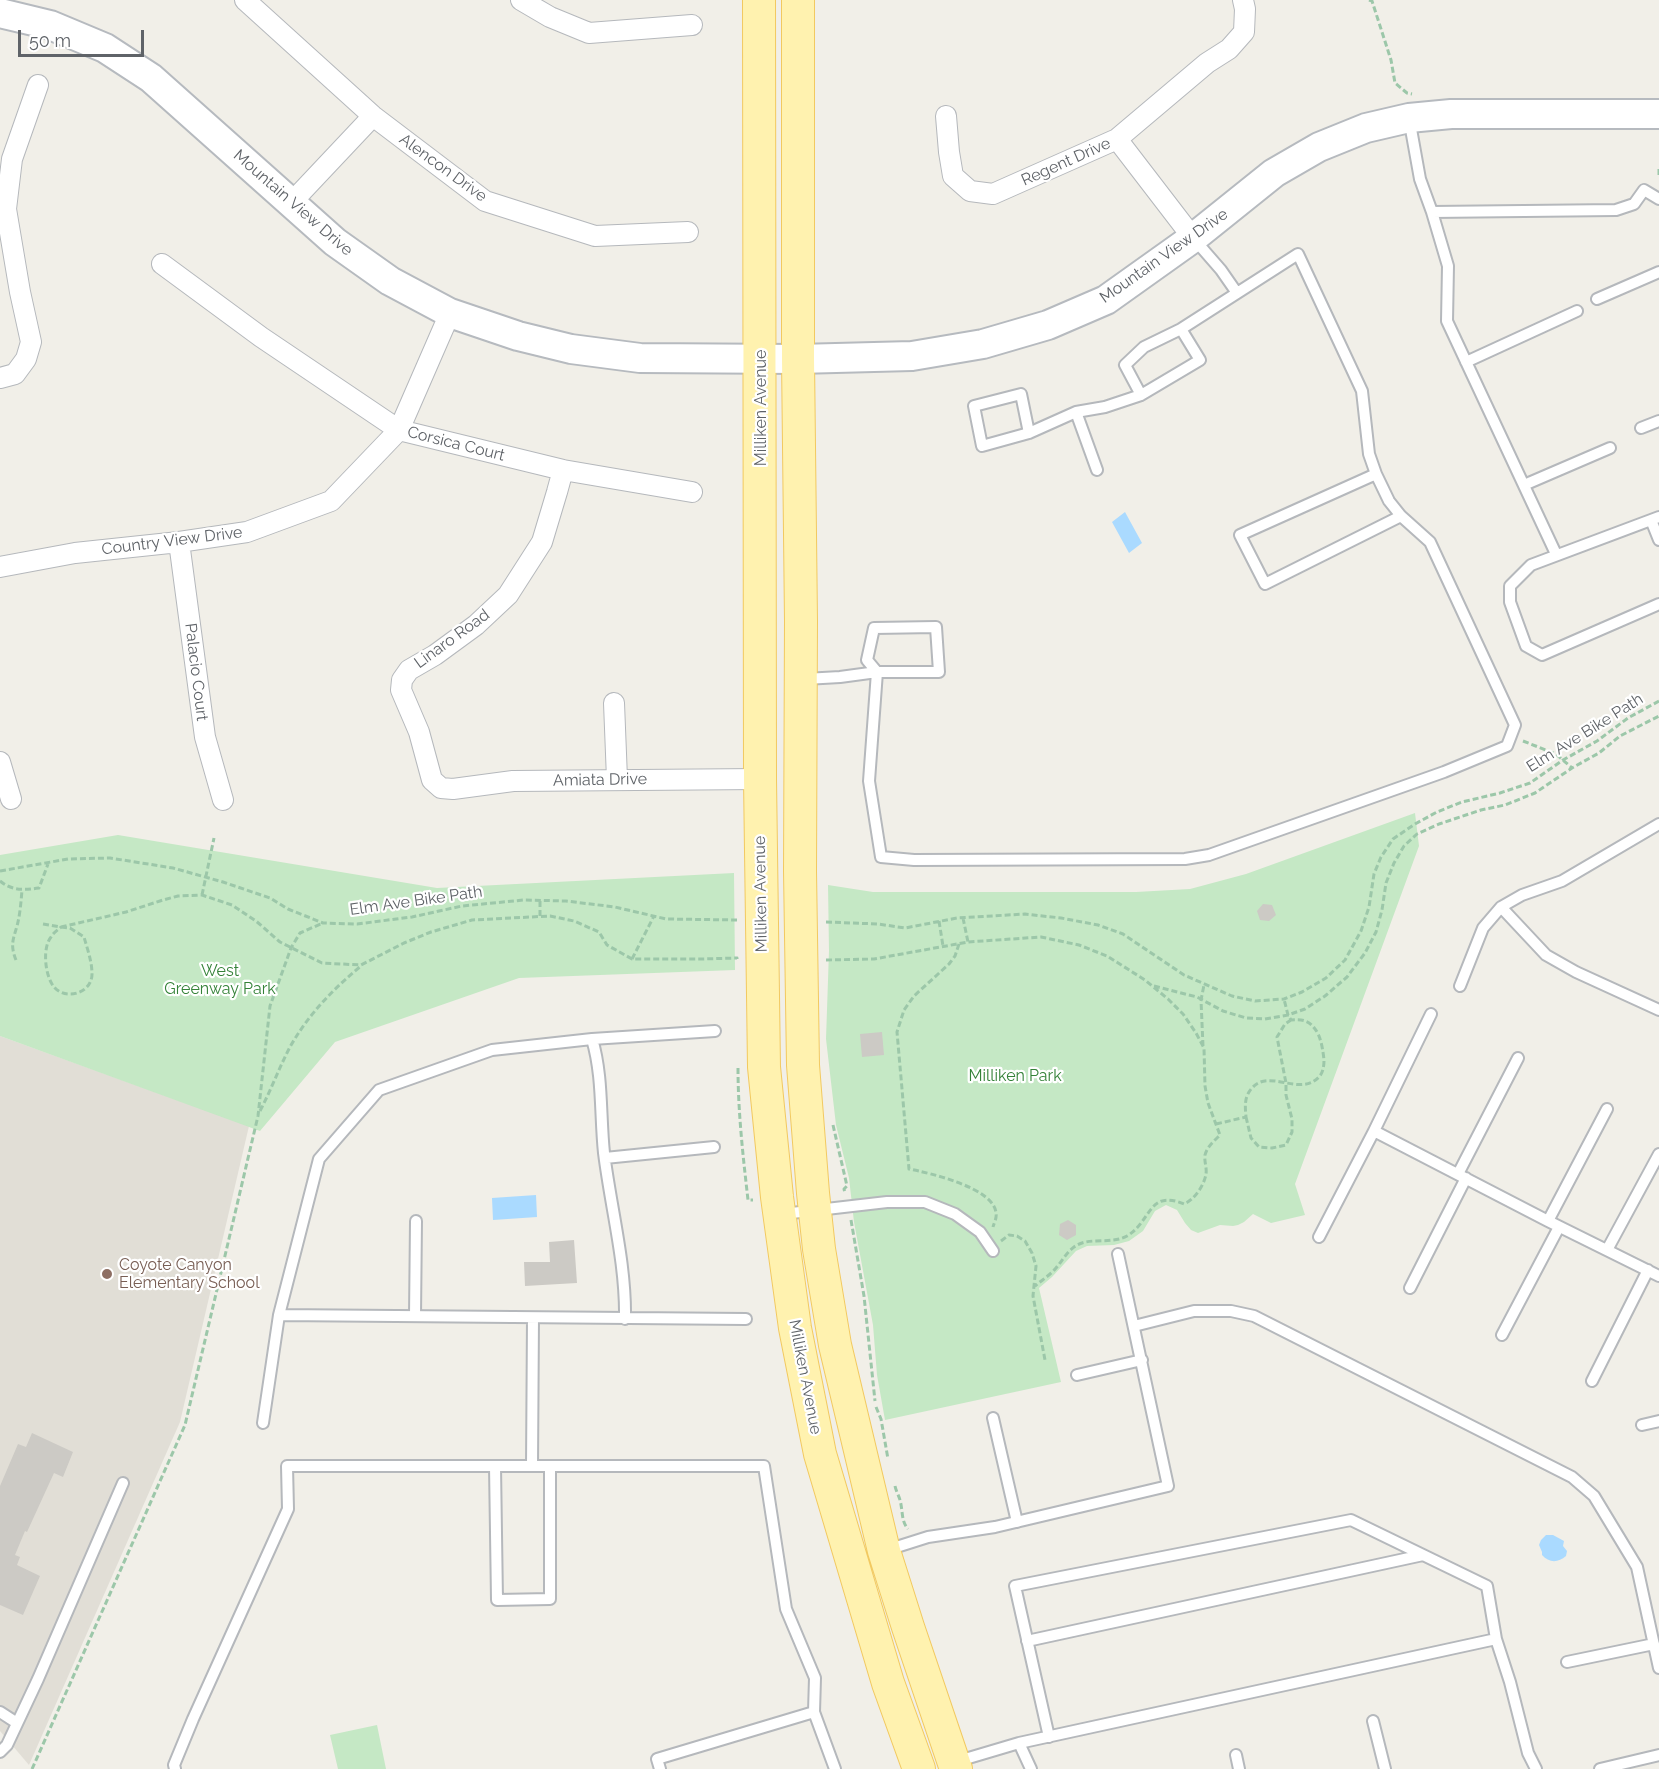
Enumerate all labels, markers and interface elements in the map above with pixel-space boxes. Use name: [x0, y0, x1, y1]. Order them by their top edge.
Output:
scale bar: [21, 18, 147, 56]
text: 50 m: [29, 30, 71, 51]
street label: Alencon Drive: [395, 130, 491, 206]
street label: Regent Drive: [1018, 134, 1114, 190]
street label: Mountain View Drive: [229, 146, 357, 260]
street label: Mountain View Drive: [1096, 205, 1232, 307]
street label: Milliken Avenue: [751, 350, 771, 466]
street label: Corsica Court: [405, 423, 507, 465]
street label: Country View Drive: [100, 523, 244, 559]
street label: Linaro Road: [411, 605, 493, 673]
street label: Palacio Court: [180, 622, 212, 722]
street label: Elm Ave Bike Path: [1523, 689, 1647, 777]
street label: Amiata Drive: [553, 770, 647, 790]
street label: Milliken Avenue: [750, 835, 772, 953]
street label: Elm Ave Bike Path: [348, 882, 484, 920]
park label: West Greenway Park: [164, 961, 276, 999]
park label: Milliken Park: [968, 1066, 1062, 1086]
place label: Coyote Canyon Elementary School: [119, 1255, 259, 1293]
marker: Coyote Canyon Elementary School: [100, 1267, 114, 1281]
street label: Milliken Avenue: [784, 1318, 826, 1436]

